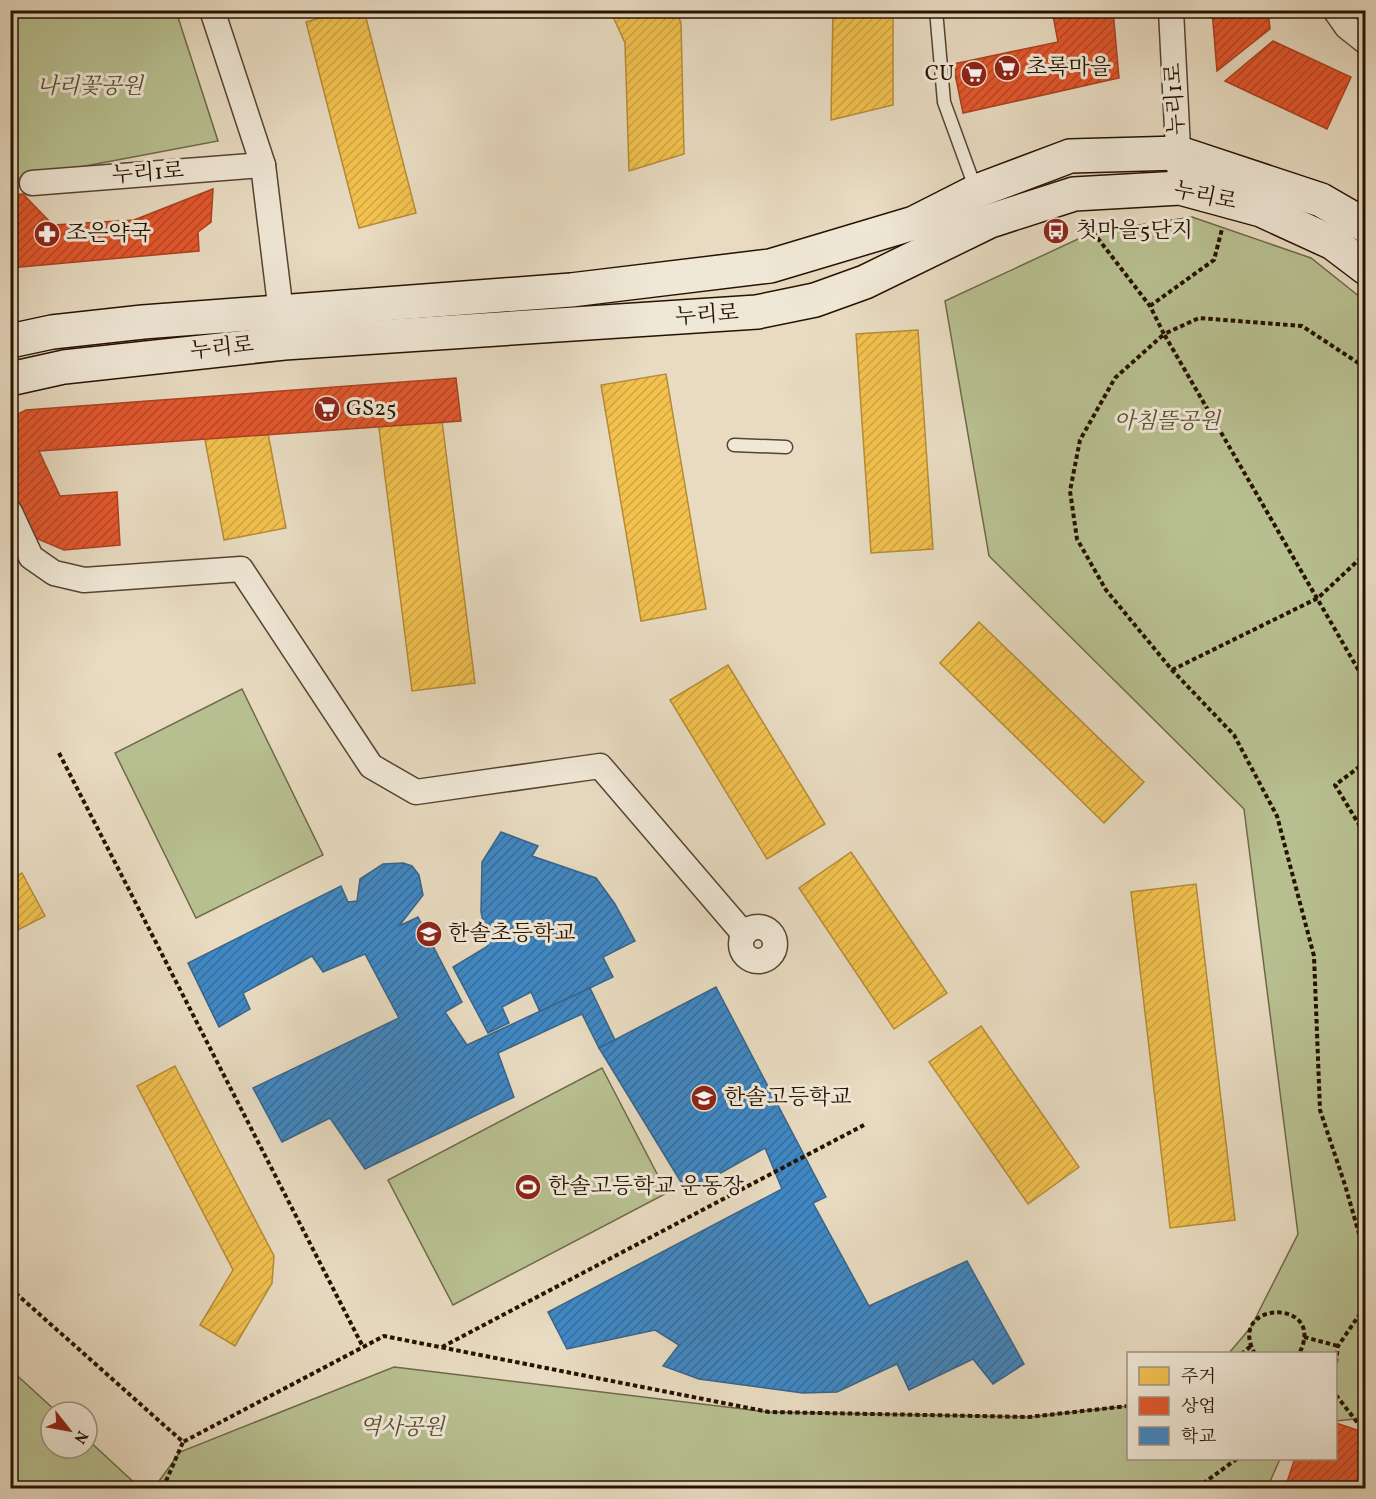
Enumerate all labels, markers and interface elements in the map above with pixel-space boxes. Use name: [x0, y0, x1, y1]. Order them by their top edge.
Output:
supermarket icon: 초록마을: [992, 53, 1022, 83]
place label: 초록마을: [1026, 53, 1111, 84]
place label: CU: [925, 59, 954, 90]
supermarket icon: CU: [959, 59, 989, 89]
street label: 누리1로: [1159, 62, 1193, 136]
park label: 나리꽃공원: [37, 72, 145, 103]
street label: 누리1로: [111, 156, 185, 192]
street label: 누리로: [1171, 175, 1239, 219]
bus stop icon: 첫마을5단지: [1041, 216, 1071, 246]
place label: 첫마을5단지: [1076, 216, 1193, 247]
pharmacy icon: 조은약국: [32, 219, 62, 249]
place label: 조은약국: [66, 219, 151, 250]
street label: 누리로: [674, 298, 740, 334]
street label: 누리로: [189, 330, 255, 368]
supermarket icon: GS25: [312, 394, 342, 424]
place label: GS25: [346, 394, 397, 425]
park label: 아침뜰공원: [1114, 407, 1222, 438]
school or university icon: 한솔초등학교: [414, 919, 444, 949]
place label: 한솔초등학교: [448, 919, 576, 950]
school or university icon: 한솔고등학교: [689, 1083, 719, 1113]
place label: 한솔고등학교: [724, 1083, 852, 1114]
sports icon: 한솔고등학교 운동장: [513, 1172, 543, 1202]
place label: 한솔고등학교 운동장: [548, 1172, 744, 1203]
legend: [1127, 1352, 1337, 1460]
text: 주거: [1181, 1365, 1216, 1390]
text: 상업: [1181, 1395, 1216, 1420]
north arrow: [39, 1400, 99, 1460]
park label: 역사공원: [359, 1413, 446, 1444]
text: 학교: [1181, 1425, 1216, 1450]
text: N: [68, 1426, 93, 1448]

